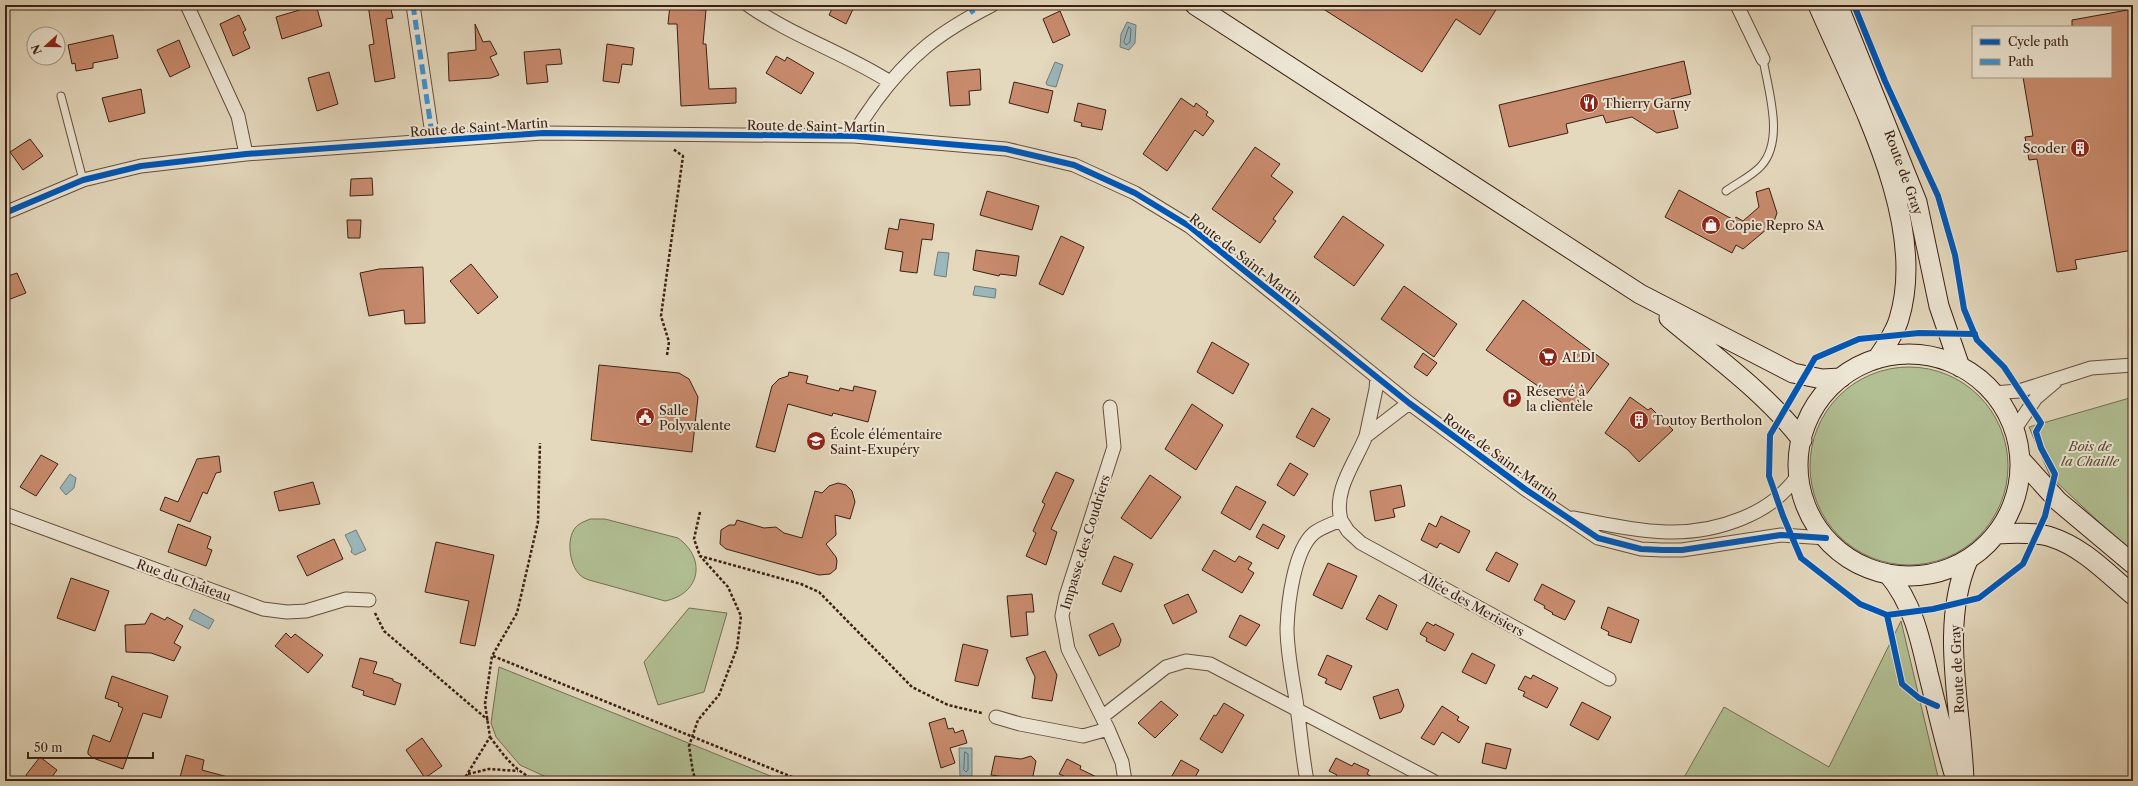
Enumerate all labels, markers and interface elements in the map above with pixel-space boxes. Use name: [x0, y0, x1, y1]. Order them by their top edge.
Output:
north arrow: [26, 26, 66, 66]
legend: [1972, 26, 2112, 78]
text: Cycle path: [2008, 34, 2069, 49]
text: N: [28, 42, 45, 57]
text: Path: [2008, 54, 2034, 69]
restaurant icon: Thierry Garny: [1578, 92, 1600, 114]
place label: Thierry Garny: [1603, 95, 1692, 111]
street label: Route de Saint-Martin: [409, 114, 549, 140]
street label: Route de Saint-Martin: [747, 117, 885, 135]
street label: Route de Gray: [1881, 127, 1927, 217]
building icon: Scoder: [2069, 137, 2091, 159]
place label: Scoder: [2023, 140, 2067, 156]
street label: Route de Saint-Martin: [1186, 210, 1306, 308]
shop icon: Copie Repro SA: [1700, 214, 1722, 236]
place label: Copie Repro SA: [1725, 217, 1825, 233]
supermarket icon: ALDI: [1537, 346, 1559, 368]
place label: ALDI: [1561, 349, 1596, 365]
place label: Réservé à la clientèle: [1526, 383, 1593, 414]
parking icon: Réservé à la clientèle: [1501, 387, 1523, 409]
place label: Salle Polyvalente: [659, 402, 731, 433]
public building icon: Salle Polyvalente: [634, 406, 656, 428]
building icon: Toutoy Bertholon: [1628, 409, 1650, 431]
street label: Route de Saint-Martin: [1440, 410, 1562, 504]
place label: Toutoy Bertholon: [1653, 412, 1762, 428]
place label: École élémentaire Saint-Exupéry: [830, 426, 942, 457]
school or university icon: École élémentaire Saint-Exupéry: [805, 430, 827, 452]
park label: Bois de la Chaille: [2061, 438, 2120, 469]
street label: Impasse des Coudriers: [1057, 472, 1113, 611]
street label: Rue du Château: [135, 555, 233, 605]
street label: Allée des Merisiers: [1416, 568, 1527, 640]
street label: Route de Gray: [1947, 623, 1967, 714]
scale bar: [28, 734, 153, 760]
text: 50 m: [34, 740, 63, 755]

